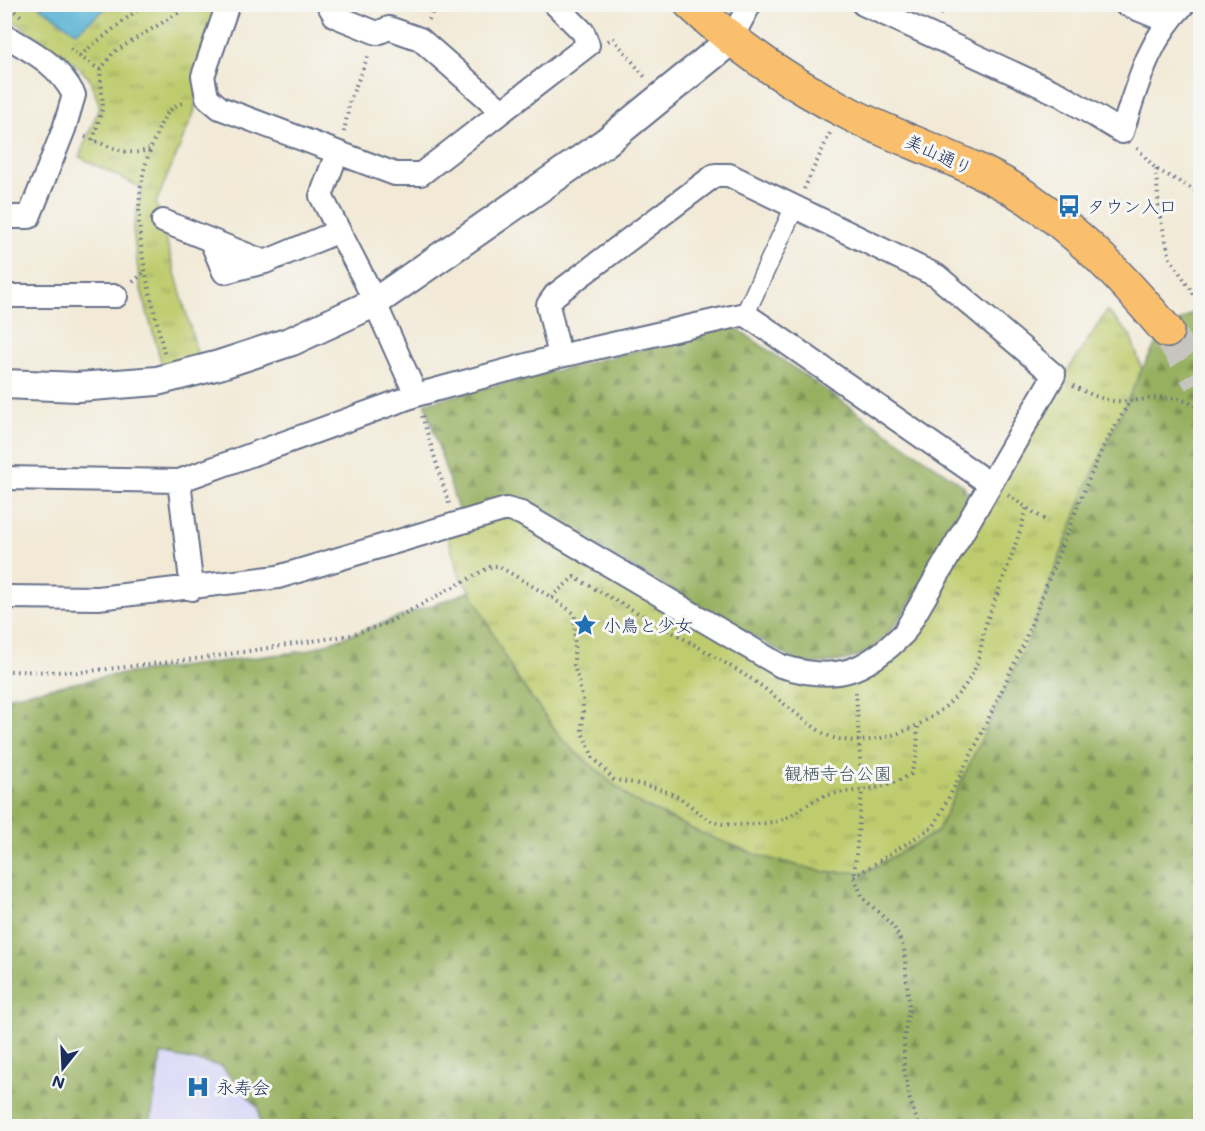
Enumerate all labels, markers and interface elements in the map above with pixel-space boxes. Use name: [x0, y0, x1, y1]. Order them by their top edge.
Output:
street label: 美山通り: [901, 128, 977, 180]
bus stop icon: タウン入口: [1056, 193, 1082, 219]
place label: タウン入口: [1087, 194, 1177, 218]
place icon: 小鳥と少女: [572, 612, 598, 638]
place label: 小鳥と少女: [603, 613, 693, 637]
park label: 観栖寺台公園: [784, 761, 892, 785]
north arrow: [33, 1038, 93, 1098]
text: N: [49, 1071, 67, 1095]
hospital icon: 永寿会: [185, 1074, 211, 1100]
place label: 永寿会: [216, 1075, 270, 1099]

